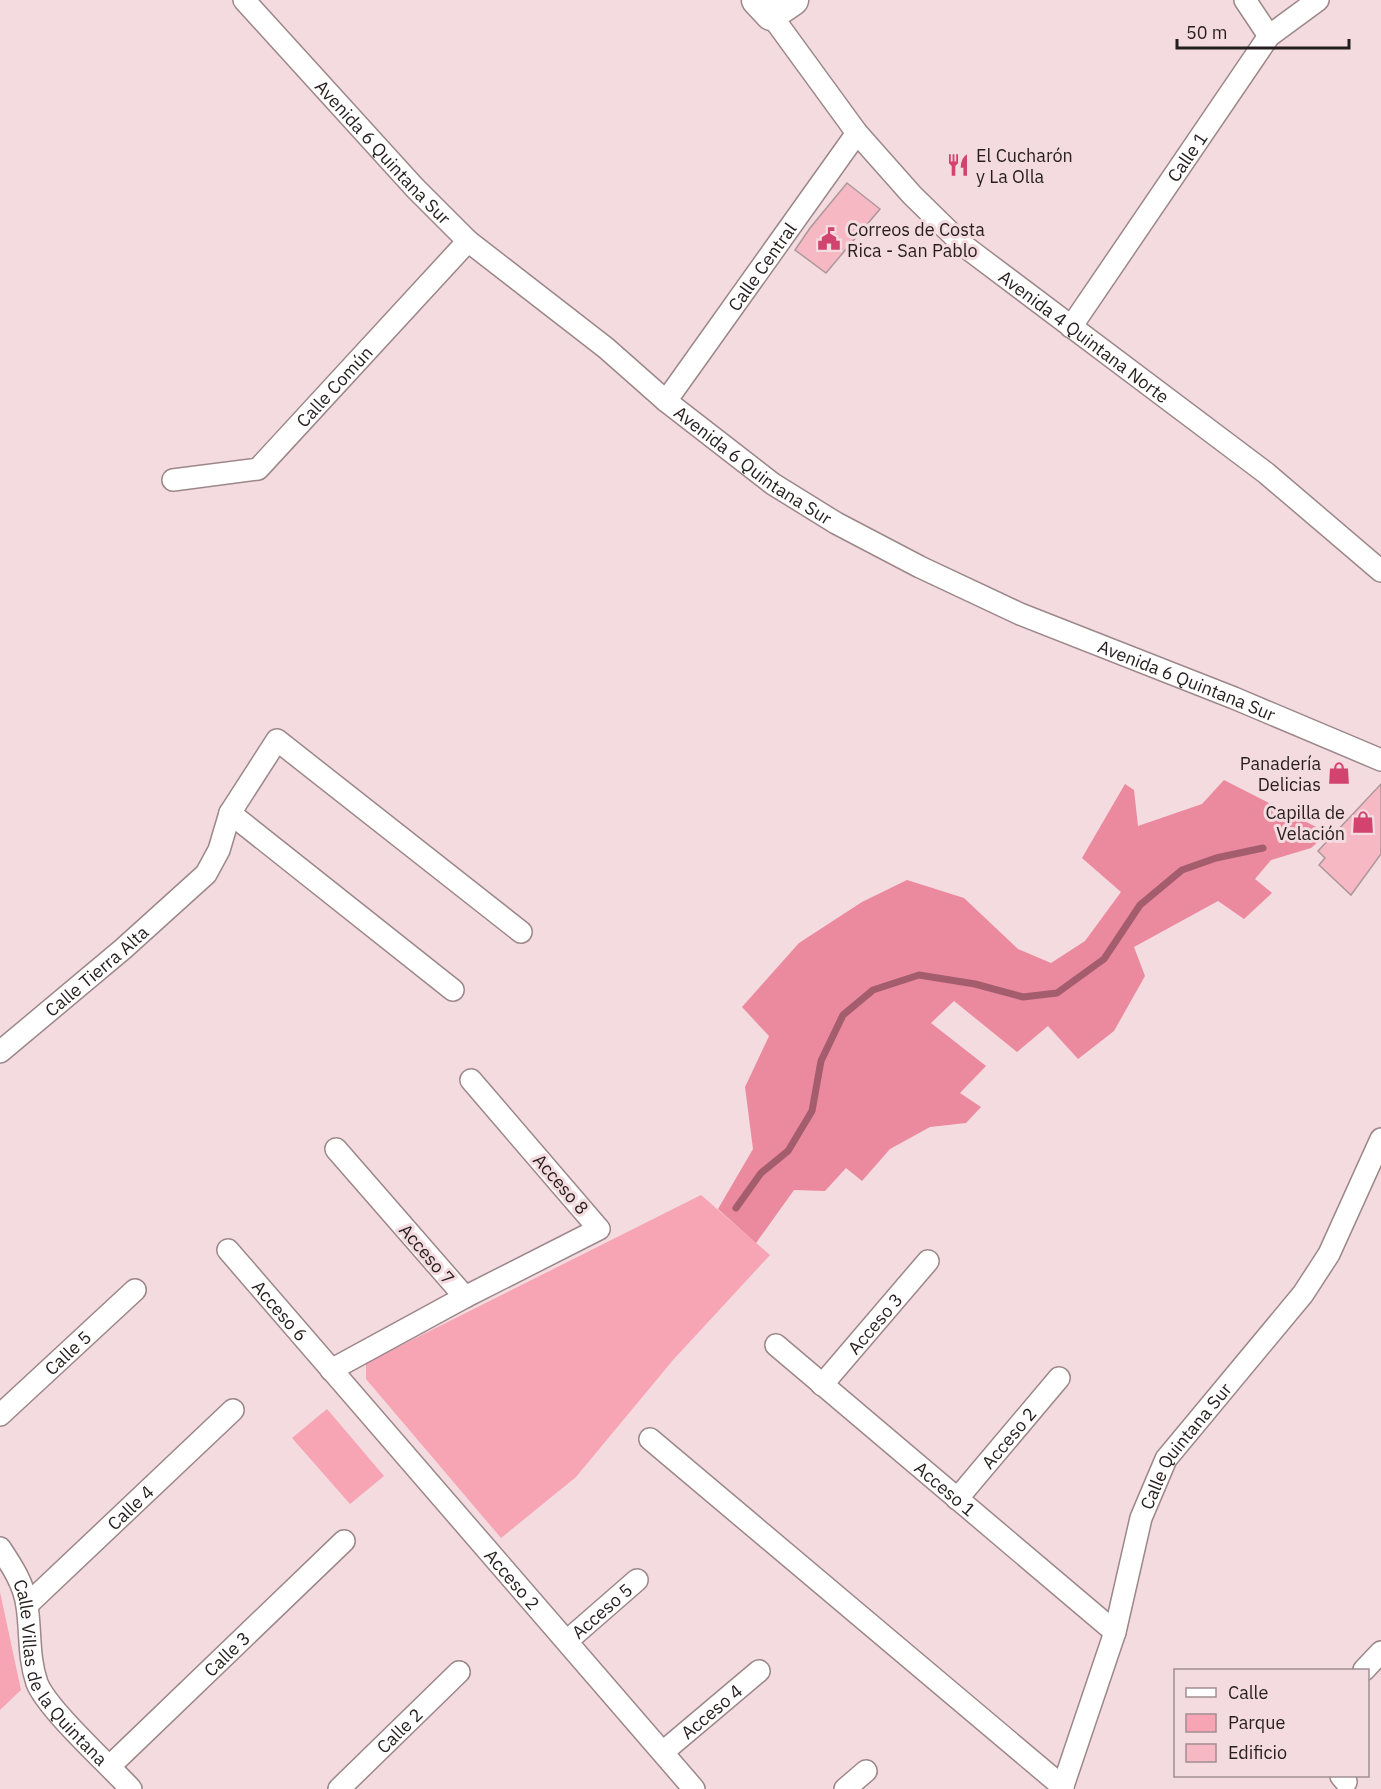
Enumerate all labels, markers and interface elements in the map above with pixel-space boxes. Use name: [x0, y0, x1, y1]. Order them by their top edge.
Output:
scale bar: [1177, 12, 1350, 50]
text: 50 m: [1186, 21, 1228, 44]
street label: Avenida 6 Quintana Sur: [311, 75, 456, 229]
street label: Calle 1: [1162, 127, 1212, 186]
place label: El Cucharón y La Olla: [976, 144, 1073, 188]
restaurant icon: El Cucharón y La Olla: [945, 152, 971, 178]
street label: Calle Central: [722, 218, 801, 315]
place label: Correos de Costa Rica - San Pablo: [847, 218, 985, 262]
public building icon: Correos de Costa Rica - San Pablo: [816, 226, 842, 252]
street label: Avenida 4 Quintana Norte: [994, 265, 1174, 408]
street label: Calle Común: [291, 341, 377, 432]
street label: Avenida 6 Quintana Sur: [670, 400, 837, 529]
street label: Avenida 6 Quintana Sur: [1095, 634, 1279, 726]
place label: Panadería Delicias: [1240, 752, 1321, 796]
shop icon: Panadería Delicias: [1326, 760, 1352, 786]
place label: Capilla de Velación: [1265, 801, 1345, 845]
shop icon: Capilla de Velación: [1350, 809, 1376, 835]
street label: Calle Tierra Alta: [40, 920, 153, 1021]
street label: Acceso 8: [528, 1149, 594, 1219]
street label: Acceso 7: [394, 1219, 460, 1289]
street label: Acceso 6: [248, 1275, 313, 1346]
street label: Acceso 3: [842, 1288, 907, 1359]
street label: Calle 5: [39, 1325, 96, 1380]
street label: Calle Quintana Sur: [1135, 1377, 1237, 1513]
street label: Acceso 2: [976, 1402, 1041, 1473]
street label: Acceso 1: [910, 1456, 981, 1521]
street label: Calle 4: [102, 1480, 158, 1535]
street label: Acceso 2: [480, 1544, 545, 1614]
street label: Calle Villas de la Quintana: [9, 1576, 113, 1771]
street label: Acceso 5: [567, 1578, 637, 1644]
street label: Calle 3: [199, 1626, 255, 1681]
legend: [1174, 1669, 1369, 1777]
street label: Acceso 4: [676, 1679, 747, 1744]
text: Calle: [1228, 1681, 1268, 1704]
street label: Calle 2: [371, 1703, 427, 1758]
text: Parque: [1228, 1711, 1286, 1734]
text: Edificio: [1228, 1741, 1287, 1764]

